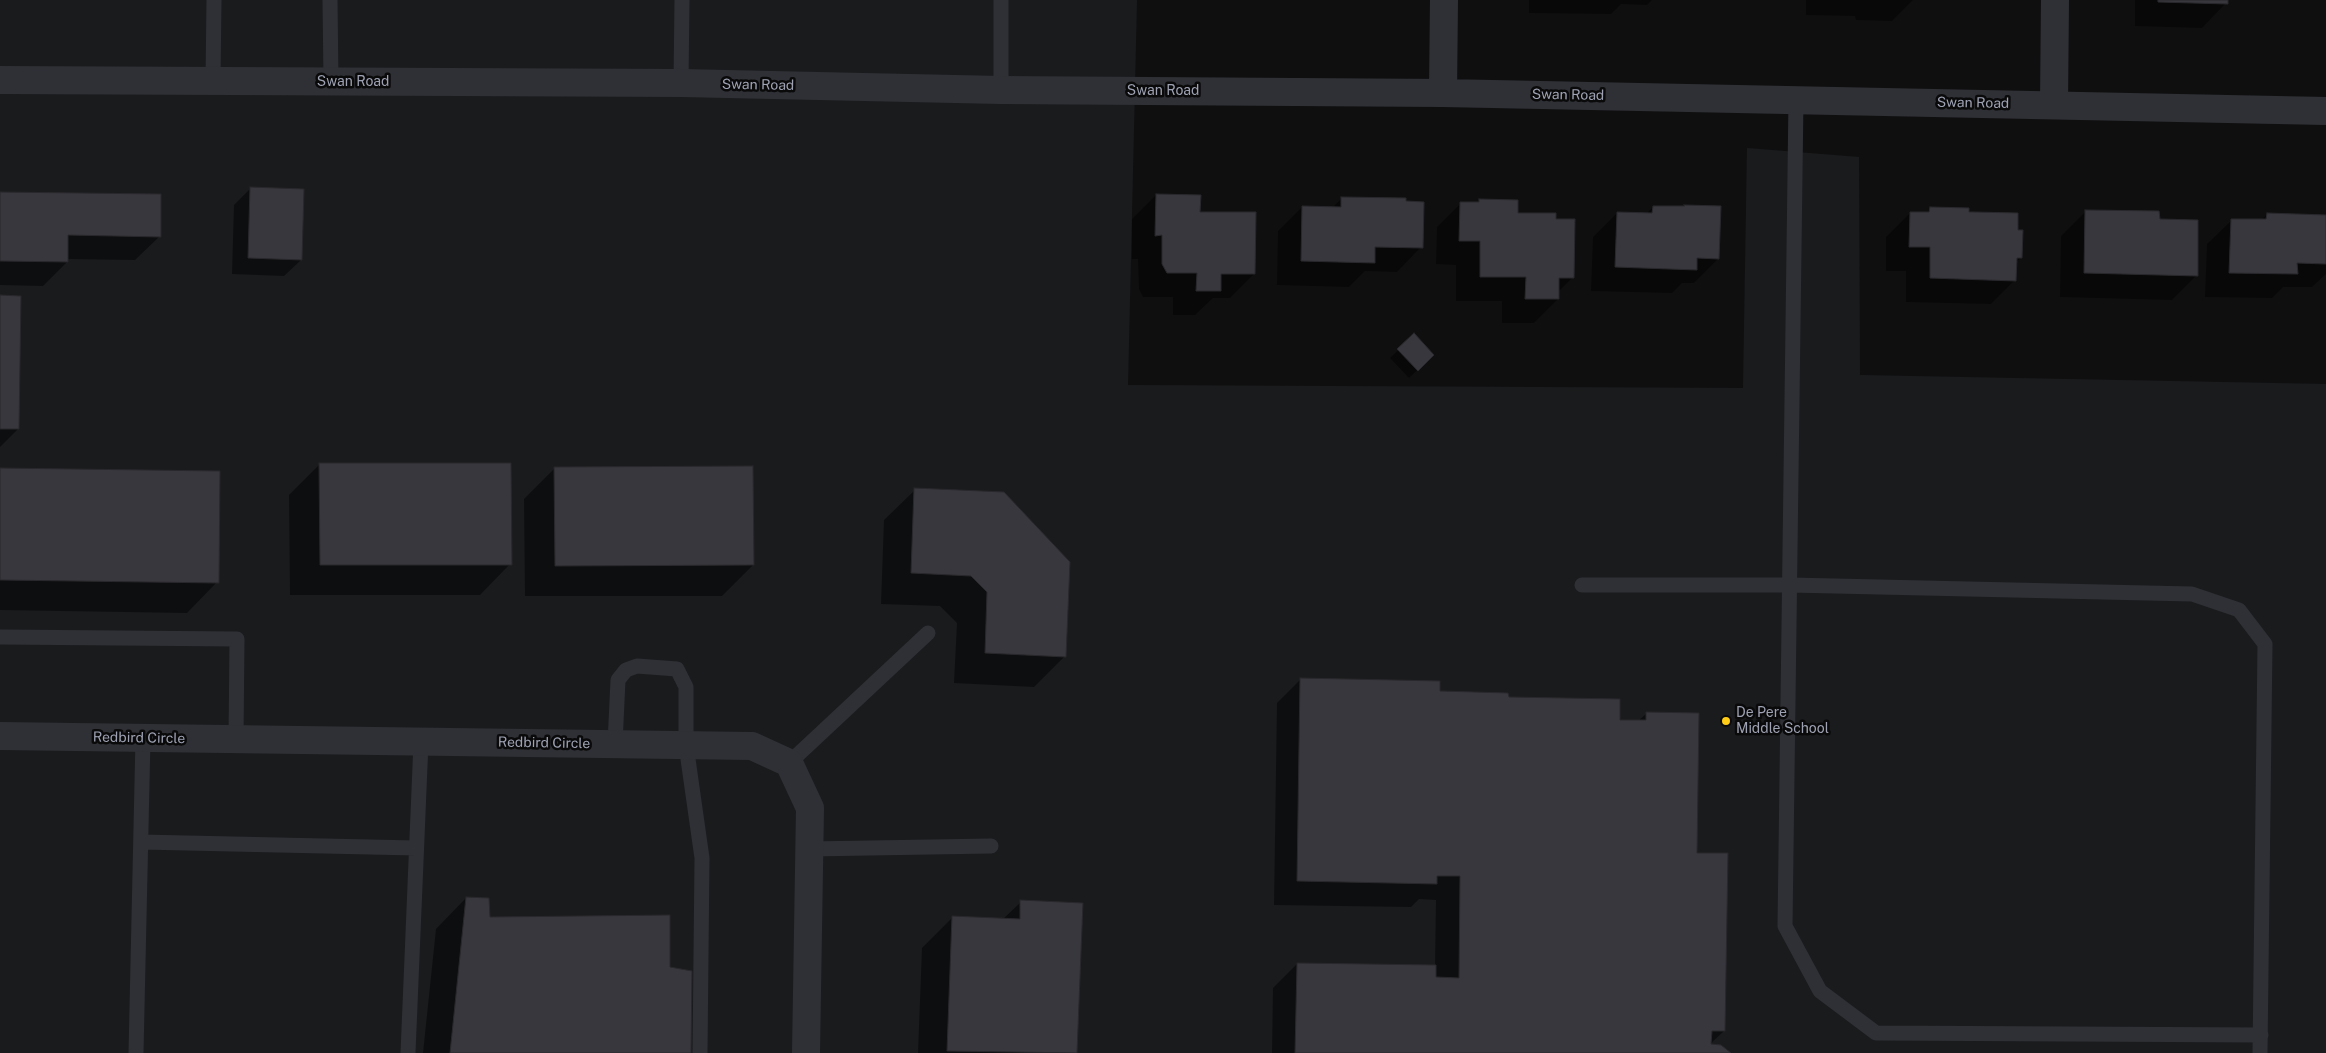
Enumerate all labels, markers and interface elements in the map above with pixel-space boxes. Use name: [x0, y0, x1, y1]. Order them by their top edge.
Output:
street label: Swan Road: [317, 74, 389, 90]
street label: Swan Road: [722, 76, 794, 94]
street label: Swan Road: [1127, 83, 1199, 99]
street label: Swan Road: [1532, 86, 1604, 104]
street label: Swan Road: [1937, 94, 2009, 112]
place label: De Pere Middle School: [1736, 705, 1829, 738]
marker: De Pere Middle School: [1720, 715, 1732, 727]
street label: Redbird Circle: [93, 729, 185, 747]
street label: Redbird Circle: [498, 734, 590, 752]

